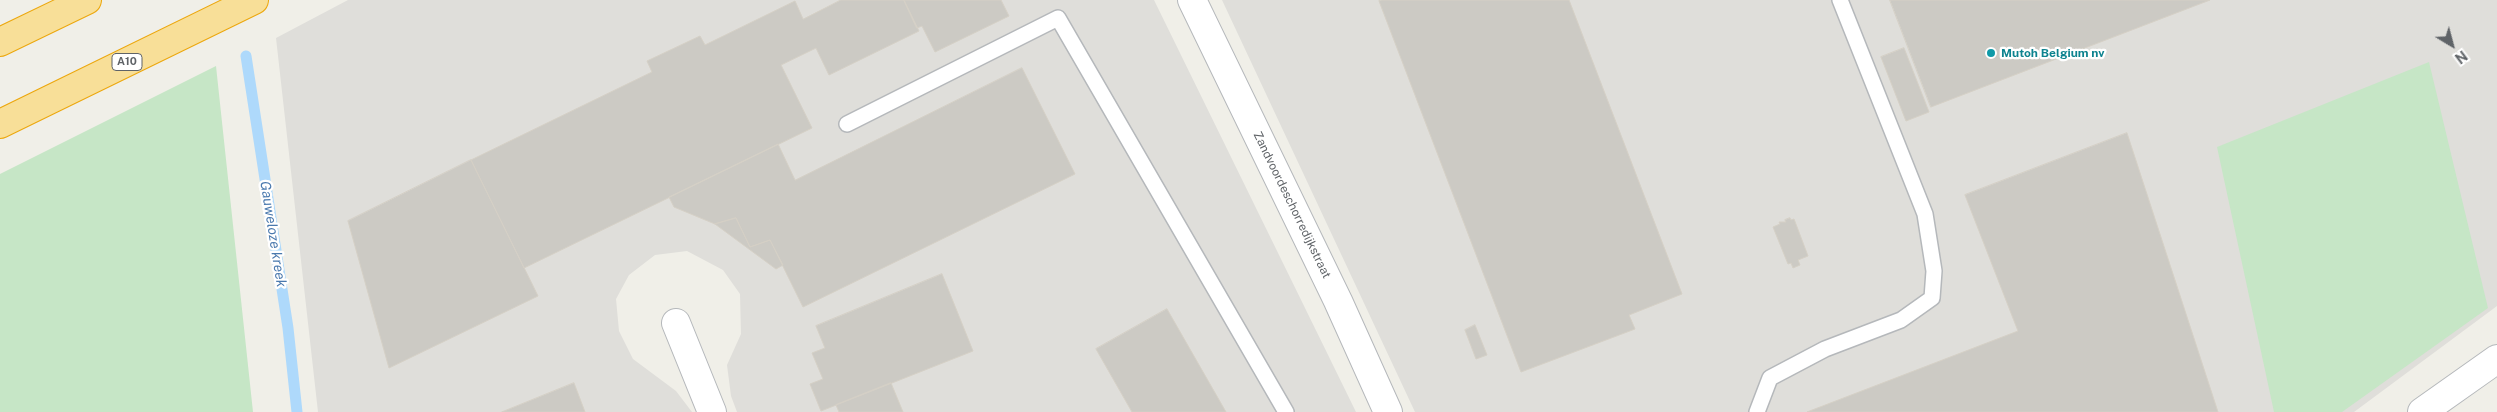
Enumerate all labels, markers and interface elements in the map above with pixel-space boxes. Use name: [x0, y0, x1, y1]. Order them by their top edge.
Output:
north arrow: [2427, 20, 2477, 70]
place label: Mutoh Belgium nv: [2001, 46, 2104, 60]
marker: Mutoh Belgium nv: [1985, 47, 1997, 59]
text: N: [2452, 47, 2470, 67]
road number: A10: [112, 54, 142, 70]
street label: Zandvoordeschorredijkstraat: [1250, 129, 1334, 281]
water label: Gauweloze kreek: [256, 180, 290, 288]

